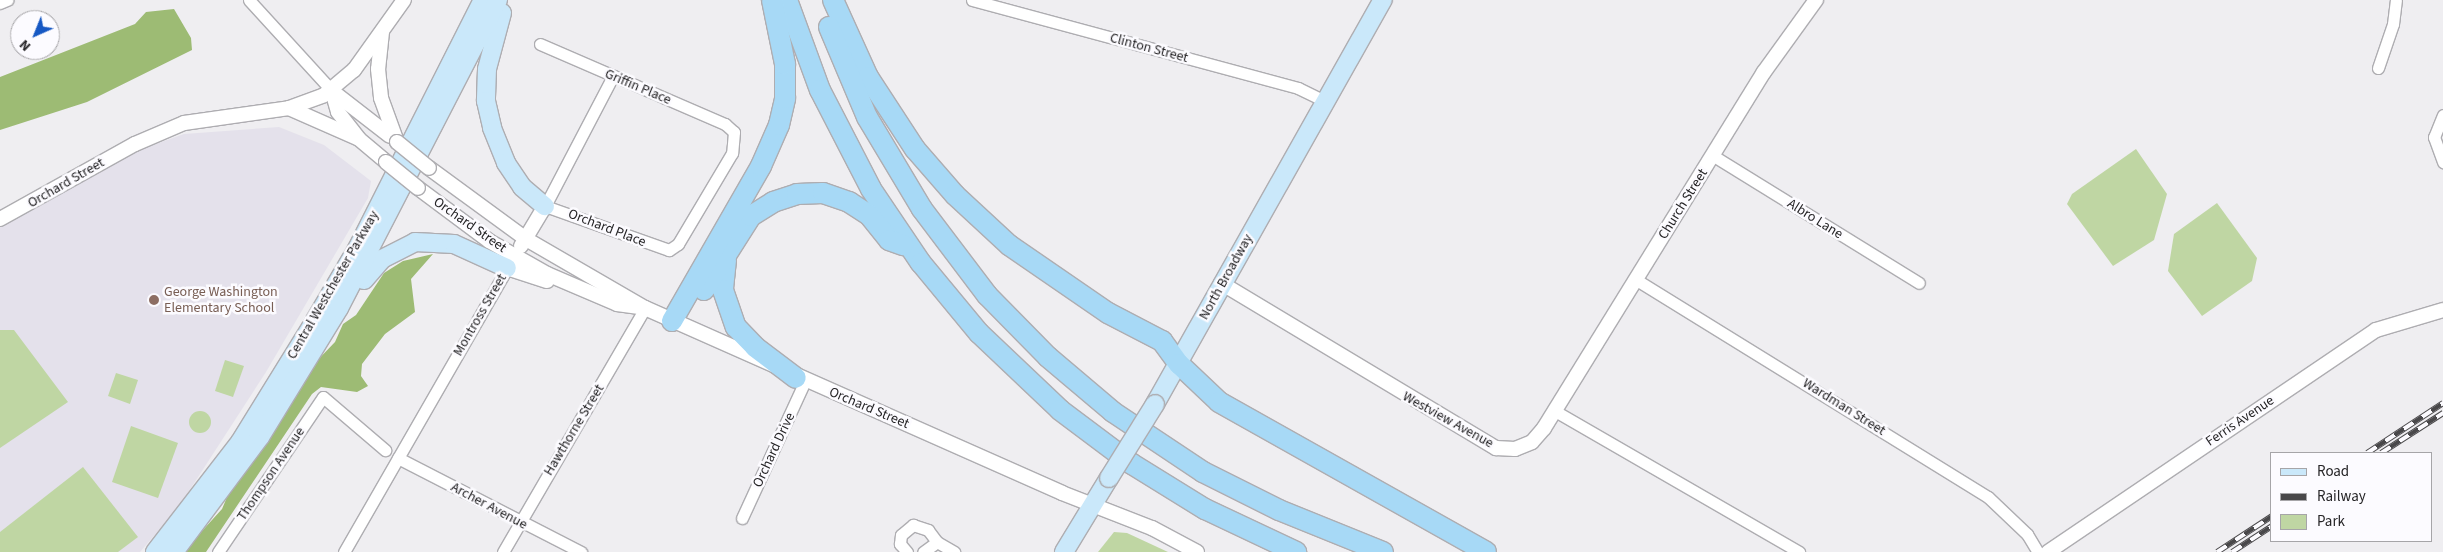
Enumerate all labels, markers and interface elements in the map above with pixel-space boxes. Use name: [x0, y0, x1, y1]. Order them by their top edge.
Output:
north arrow: [10, 10, 60, 60]
street label: Clinton Street: [1108, 29, 1190, 67]
text: N: [15, 35, 36, 55]
street label: Griffin Place: [602, 65, 674, 109]
street label: Orchard Street: [25, 154, 107, 212]
street label: Church Street: [1655, 166, 1711, 242]
street label: Orchard Street: [430, 194, 510, 256]
street label: Albro Lane: [1784, 195, 1846, 243]
street label: Orchard Place: [566, 205, 648, 251]
street label: Central Westchester Parkway: [284, 208, 382, 362]
street label: North Broadway: [1196, 231, 1256, 323]
street label: Montross Street: [450, 271, 510, 359]
place label: George Washington Elementary School: [164, 284, 278, 316]
marker: George Washington Elementary School: [148, 294, 160, 306]
street label: Wardman Street: [1799, 375, 1889, 439]
street label: Hawthorne Street: [540, 381, 608, 479]
street label: Orchard Street: [826, 384, 912, 432]
street label: Westview Avenue: [1400, 388, 1496, 452]
street label: Ferris Avenue: [2203, 392, 2277, 450]
street label: Orchard Drive: [749, 410, 799, 490]
street label: Thompson Avenue: [234, 424, 308, 524]
legend: [2270, 452, 2433, 542]
text: Road: [2317, 461, 2349, 482]
street label: Archer Avenue: [448, 479, 530, 533]
text: Railway: [2317, 486, 2366, 507]
text: Park: [2317, 511, 2345, 532]

